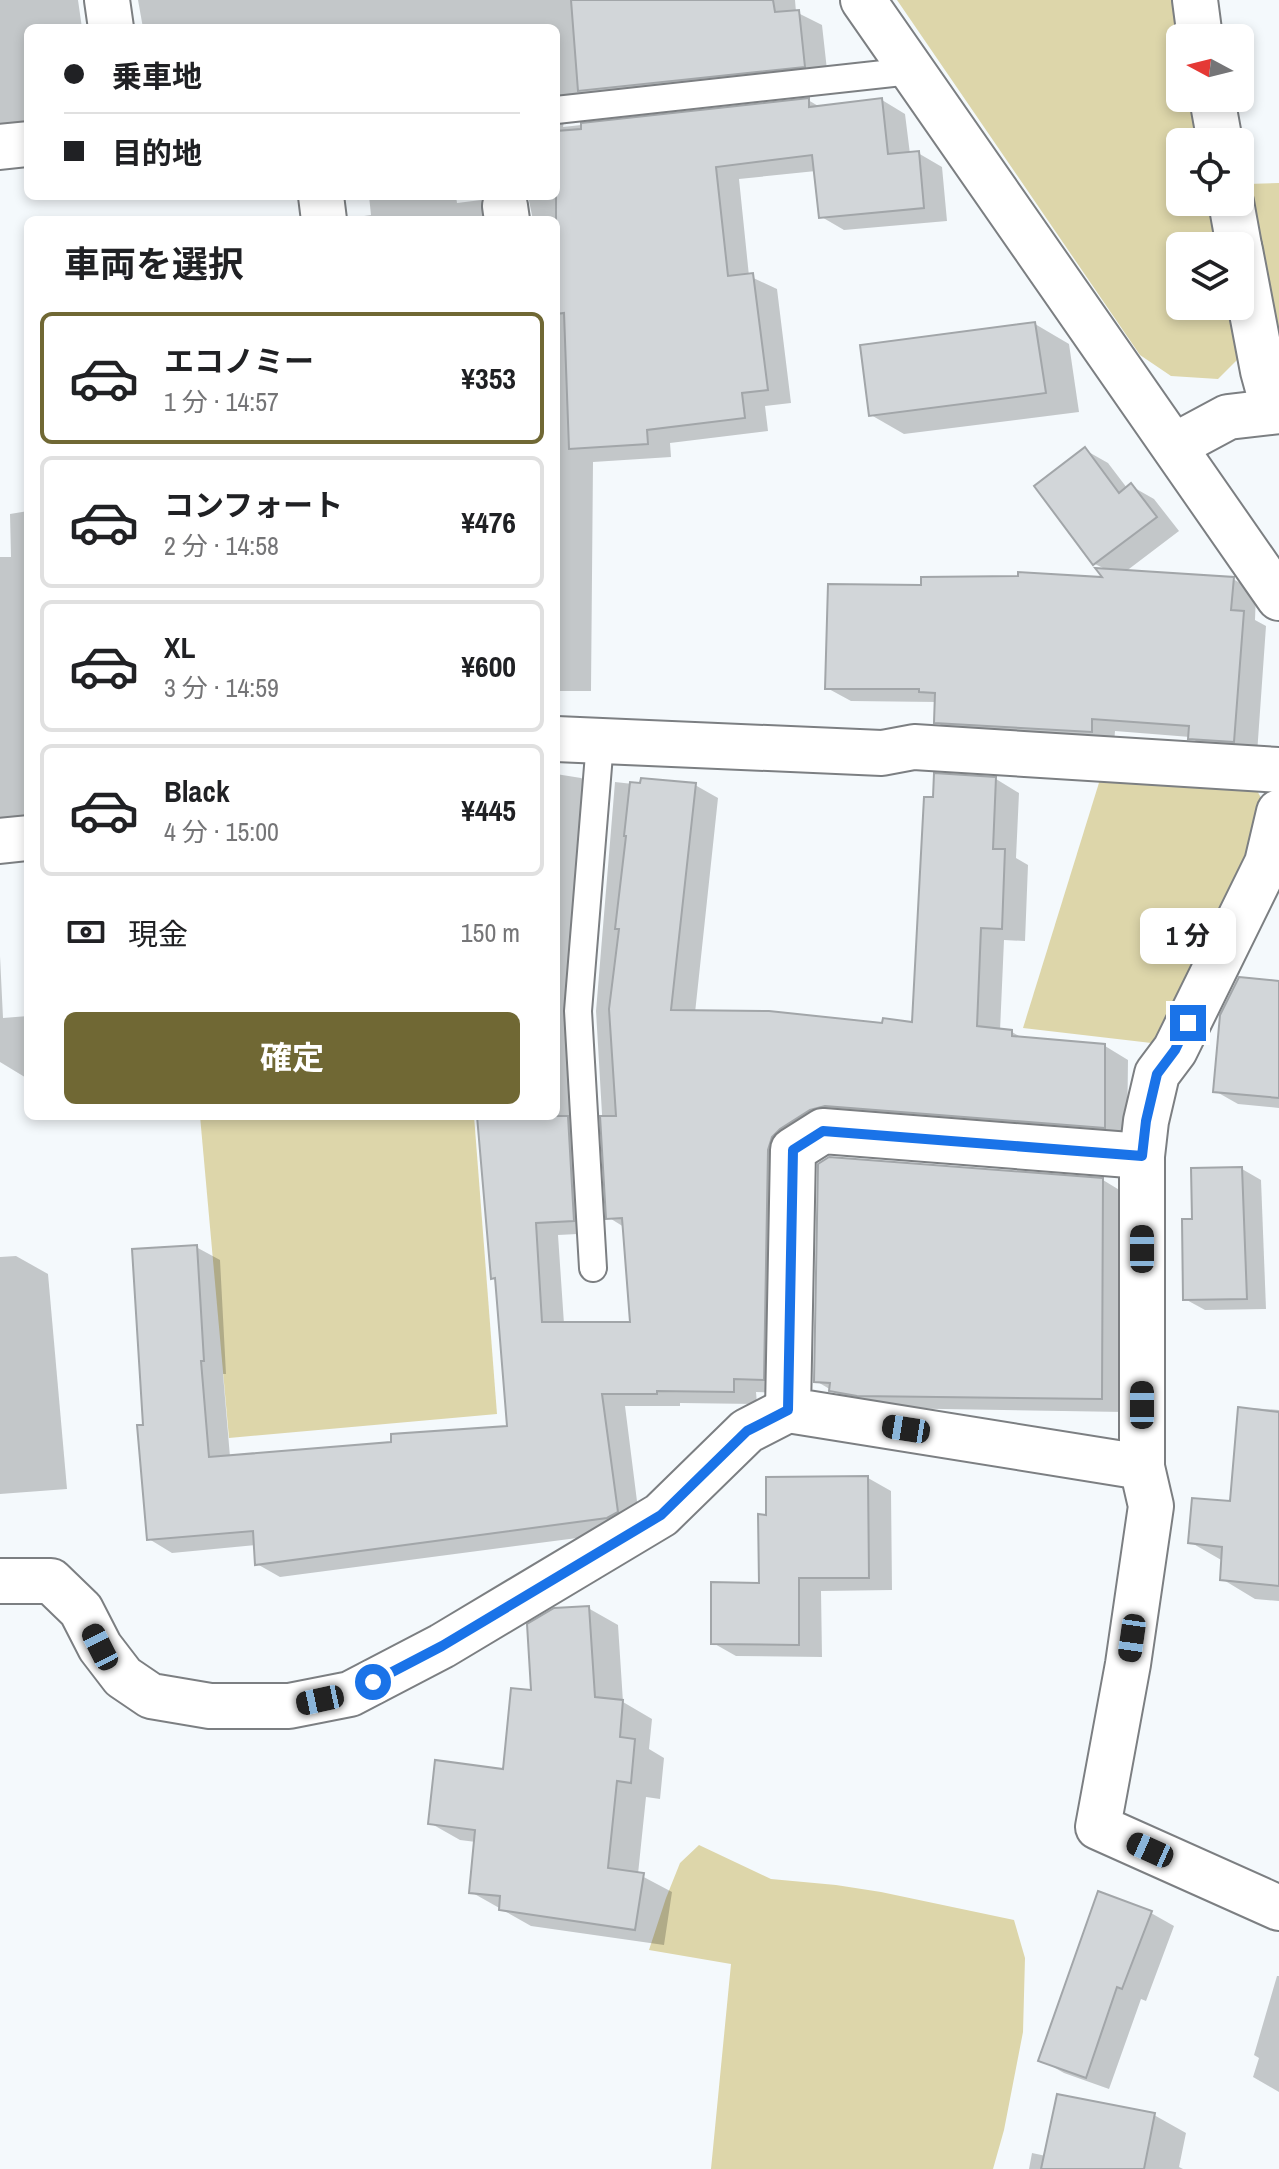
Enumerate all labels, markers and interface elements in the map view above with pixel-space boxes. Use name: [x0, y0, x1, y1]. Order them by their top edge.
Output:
north arrow: [1166, 24, 1254, 112]
map controls: [1166, 24, 1254, 320]
text: 乗車地: [112, 56, 202, 96]
button: locate: [1166, 128, 1254, 216]
text: 目的地: [112, 133, 202, 173]
button: layers: [1166, 232, 1254, 320]
text: 車両を選択: [64, 240, 244, 288]
text: エコノミー: [164, 341, 314, 381]
icon: car: [68, 342, 140, 414]
text: ¥353: [461, 358, 516, 398]
text: 1 分 · 14:57: [164, 384, 279, 419]
text: コンフォート: [164, 485, 343, 525]
icon: car: [68, 486, 140, 558]
text: ¥476: [461, 502, 516, 542]
text: 2 分 · 14:58: [164, 528, 279, 563]
text: XL: [164, 627, 195, 667]
icon: car: [68, 630, 140, 702]
text: ¥600: [461, 646, 516, 686]
text: 3 分 · 14:59: [164, 670, 279, 705]
text: Black: [164, 771, 230, 811]
icon: car: [68, 774, 140, 846]
text: ¥445: [461, 790, 516, 830]
text: 4 分 · 15:00: [164, 814, 279, 849]
callout: 1 分: [1140, 907, 1236, 963]
icon: cash: [64, 910, 108, 954]
text: 現金: [128, 914, 188, 954]
text: 150 m: [461, 915, 520, 950]
text: 1 分: [1166, 918, 1210, 953]
route end: [1170, 1005, 1206, 1041]
button: 確定: [64, 1012, 520, 1104]
car: [1130, 1225, 1154, 1273]
car: [1130, 1381, 1154, 1429]
car: [880, 1413, 932, 1445]
car: [1117, 1613, 1147, 1663]
car: [78, 1620, 122, 1674]
route start: [355, 1664, 391, 1700]
car: [294, 1683, 346, 1717]
car: [1123, 1829, 1177, 1871]

